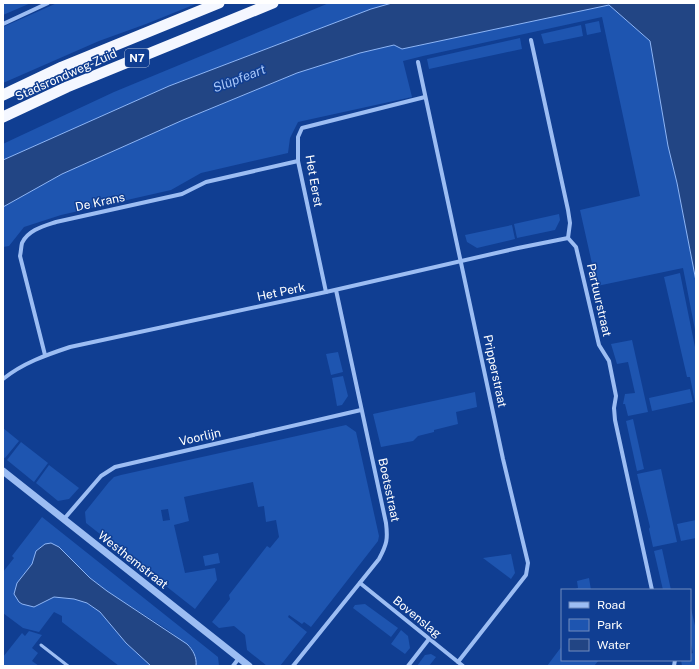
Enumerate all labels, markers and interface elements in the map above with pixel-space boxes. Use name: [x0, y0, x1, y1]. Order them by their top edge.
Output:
street label: Stadsrondweg-Zuid: [13, 46, 119, 104]
road number: N7: [125, 49, 149, 67]
water label: Slûpfeart: [211, 62, 268, 95]
street label: Het Eerst: [303, 154, 326, 208]
street label: De Krans: [74, 190, 126, 214]
street label: Partuurstraat: [584, 262, 614, 338]
street label: Het Perk: [256, 280, 307, 304]
street label: Pripperstraat: [480, 333, 510, 409]
street label: Voorlijn: [178, 425, 222, 449]
street label: Boetsstraat: [375, 457, 403, 523]
street label: Westhemstraat: [95, 528, 171, 592]
legend: [561, 589, 691, 661]
street label: Bovenslag: [390, 593, 444, 641]
text: Road: [597, 598, 625, 612]
text: Park: [597, 618, 623, 632]
text: Water: [597, 638, 631, 652]

